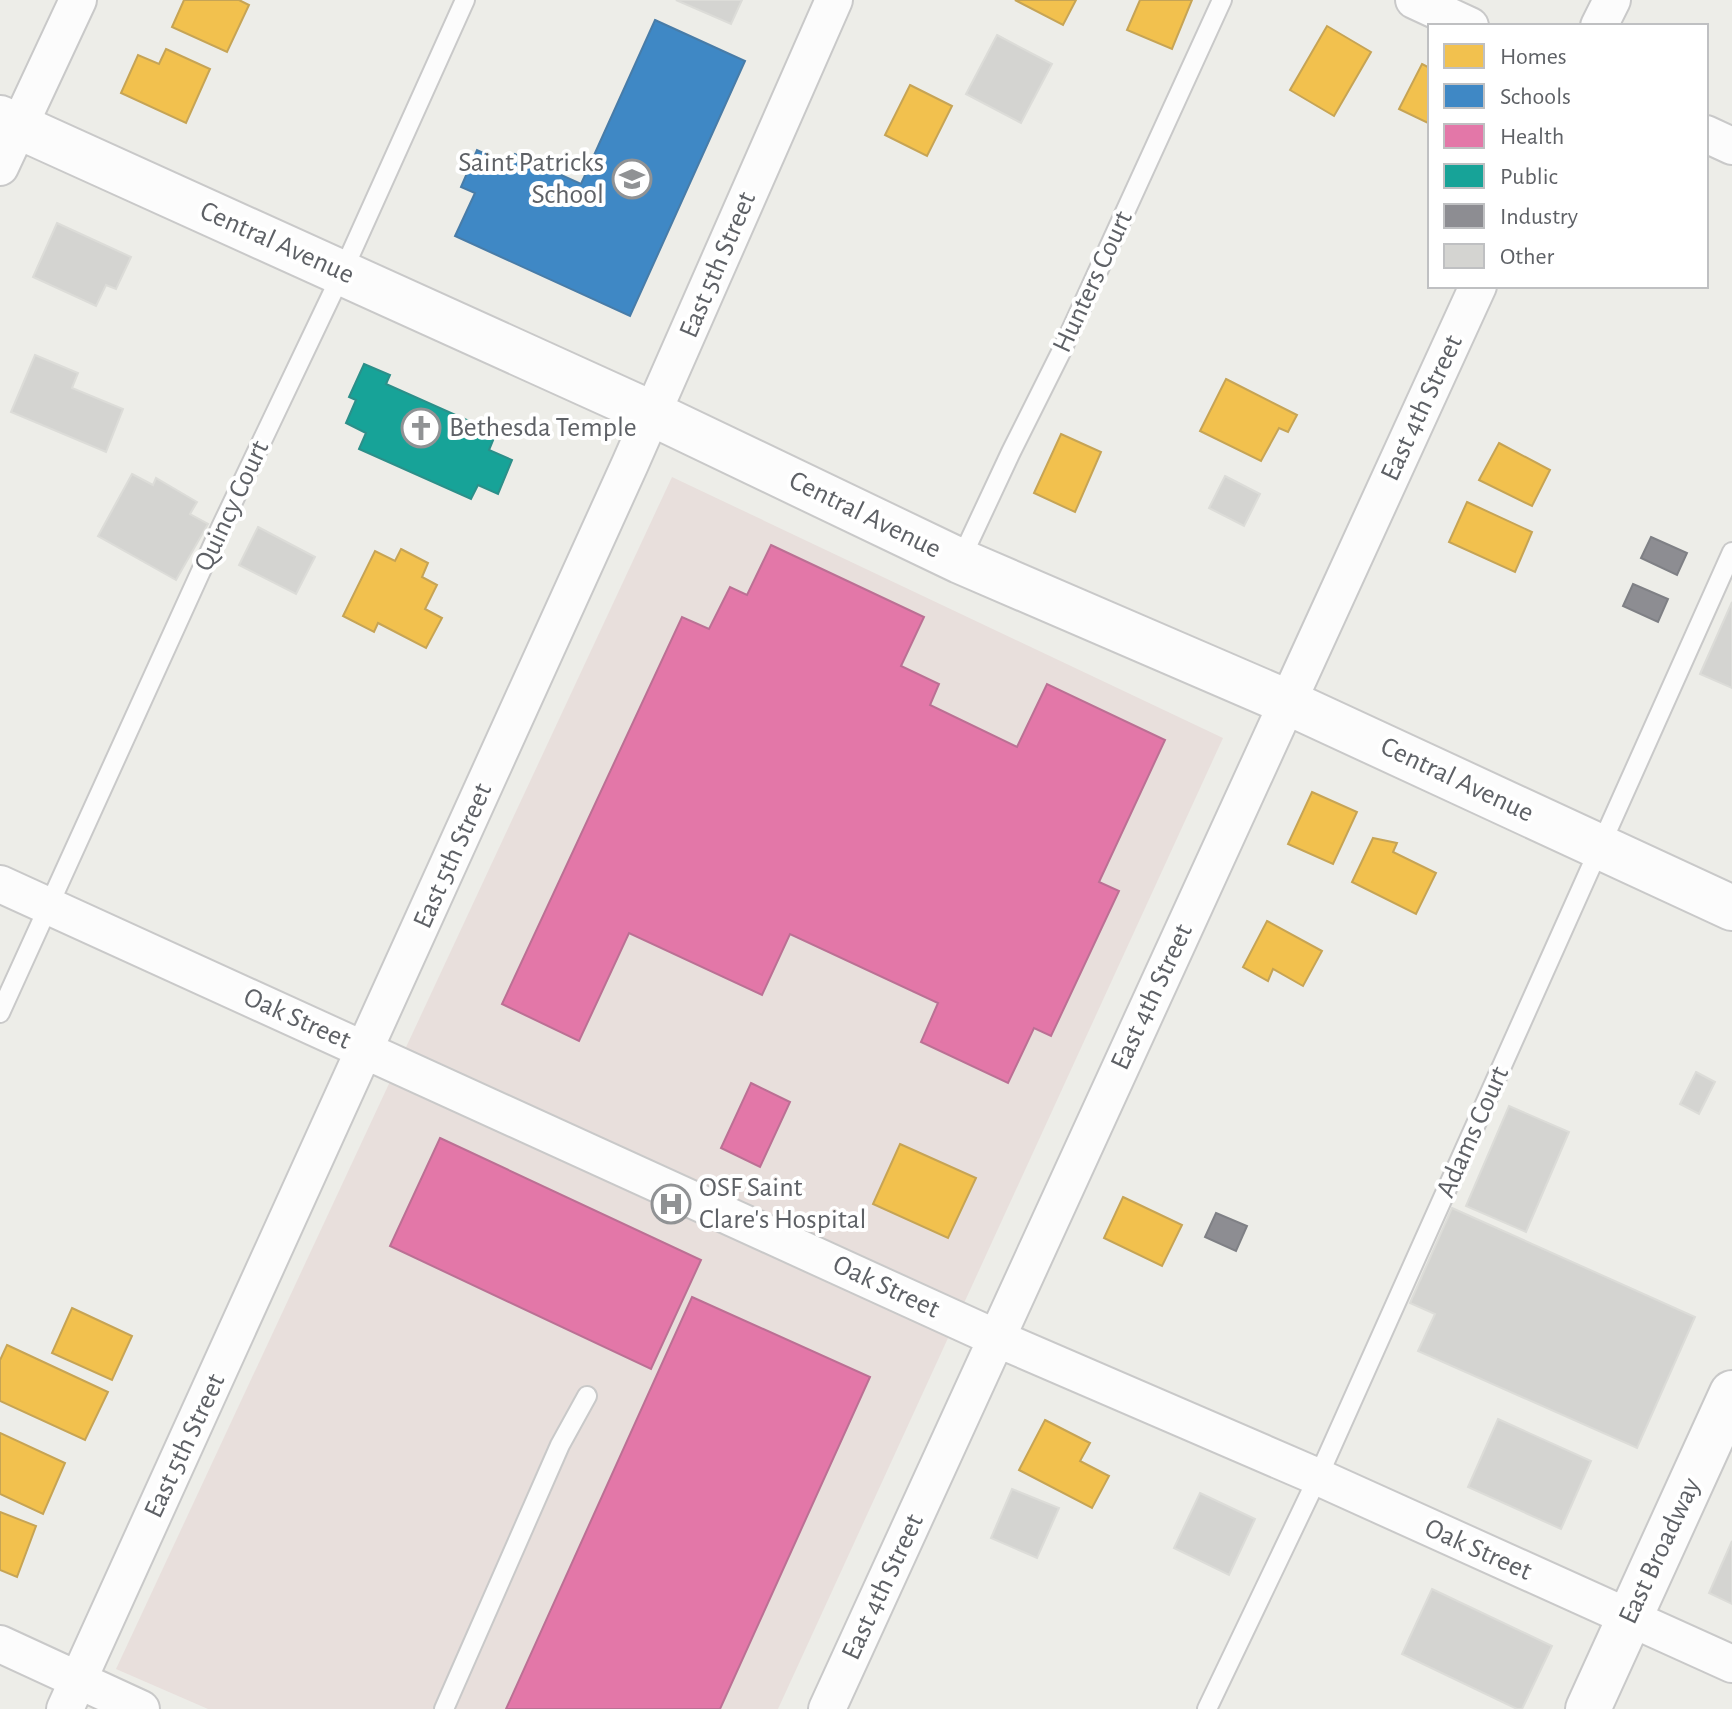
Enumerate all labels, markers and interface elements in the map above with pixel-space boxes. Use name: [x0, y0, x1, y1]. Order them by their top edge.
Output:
legend: [1428, 24, 1708, 288]
text: Homes: [1500, 45, 1567, 69]
text: Schools: [1500, 85, 1571, 109]
text: Health: [1500, 125, 1564, 149]
place label: Saint Patricks School: [458, 149, 604, 209]
school or university icon: Saint Patricks School: [611, 158, 653, 200]
text: Public: [1500, 165, 1558, 189]
street label: East 5th Street: [675, 188, 761, 342]
street label: Central Avenue: [196, 197, 358, 289]
text: Industry: [1500, 205, 1578, 229]
street label: Hunters Court: [1048, 207, 1138, 357]
text: Other: [1500, 245, 1554, 269]
street label: East 4th Street: [1376, 331, 1468, 485]
church icon: Bethesda Temple: [400, 407, 442, 449]
place label: Bethesda Temple: [449, 414, 637, 442]
street label: Quincy Court: [190, 436, 274, 576]
street label: Central Avenue: [785, 466, 945, 564]
street label: Central Avenue: [1376, 732, 1538, 828]
street label: East 5th Street: [409, 779, 497, 933]
street label: East 4th Street: [1106, 920, 1198, 1074]
street label: Oak Street: [239, 983, 355, 1055]
street label: Adams Court: [1432, 1062, 1514, 1202]
place label: OSF Saint Clare's Hospital: [699, 1174, 867, 1234]
hospital icon: OSF Saint Clare's Hospital: [650, 1183, 692, 1225]
street label: Oak Street: [828, 1250, 944, 1324]
street label: East 5th Street: [139, 1370, 231, 1522]
street label: East Broadway: [1614, 1474, 1706, 1628]
street label: East 4th Street: [837, 1510, 929, 1664]
street label: Oak Street: [1420, 1514, 1536, 1586]

